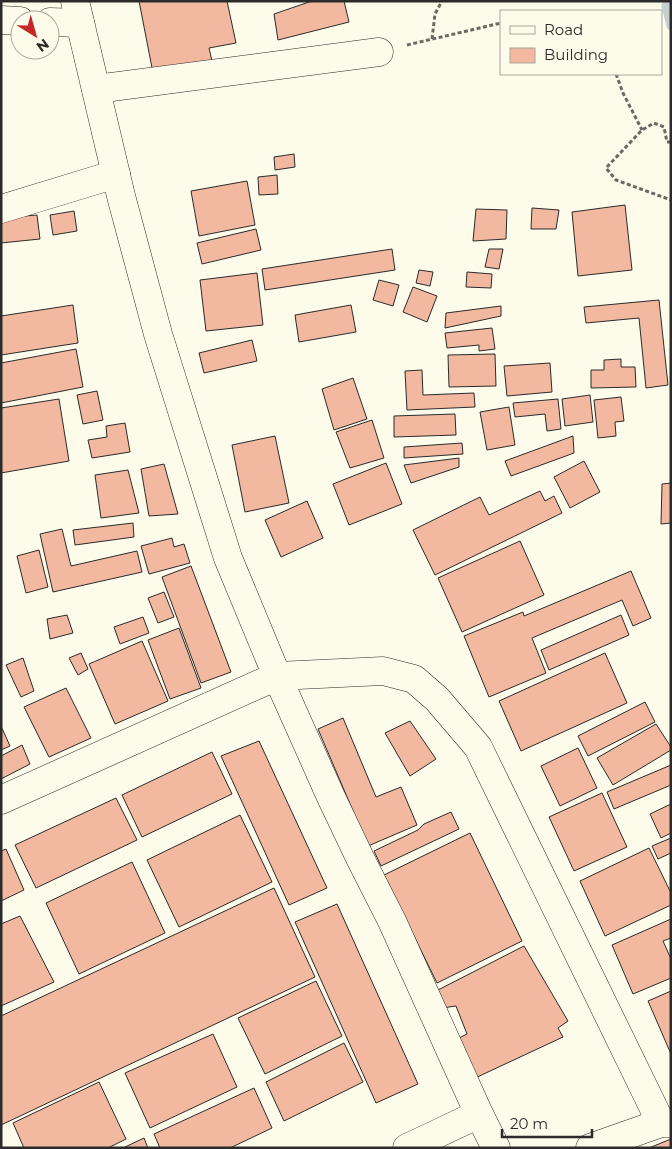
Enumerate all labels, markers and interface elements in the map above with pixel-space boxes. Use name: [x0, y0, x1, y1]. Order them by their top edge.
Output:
north arrow: [10, 10, 60, 60]
legend: [500, 10, 662, 75]
text: Road: [544, 20, 583, 39]
text: N: [33, 35, 53, 56]
text: Building: [544, 45, 608, 64]
scale bar: [502, 1106, 592, 1138]
text: 20 m: [510, 1114, 548, 1133]

